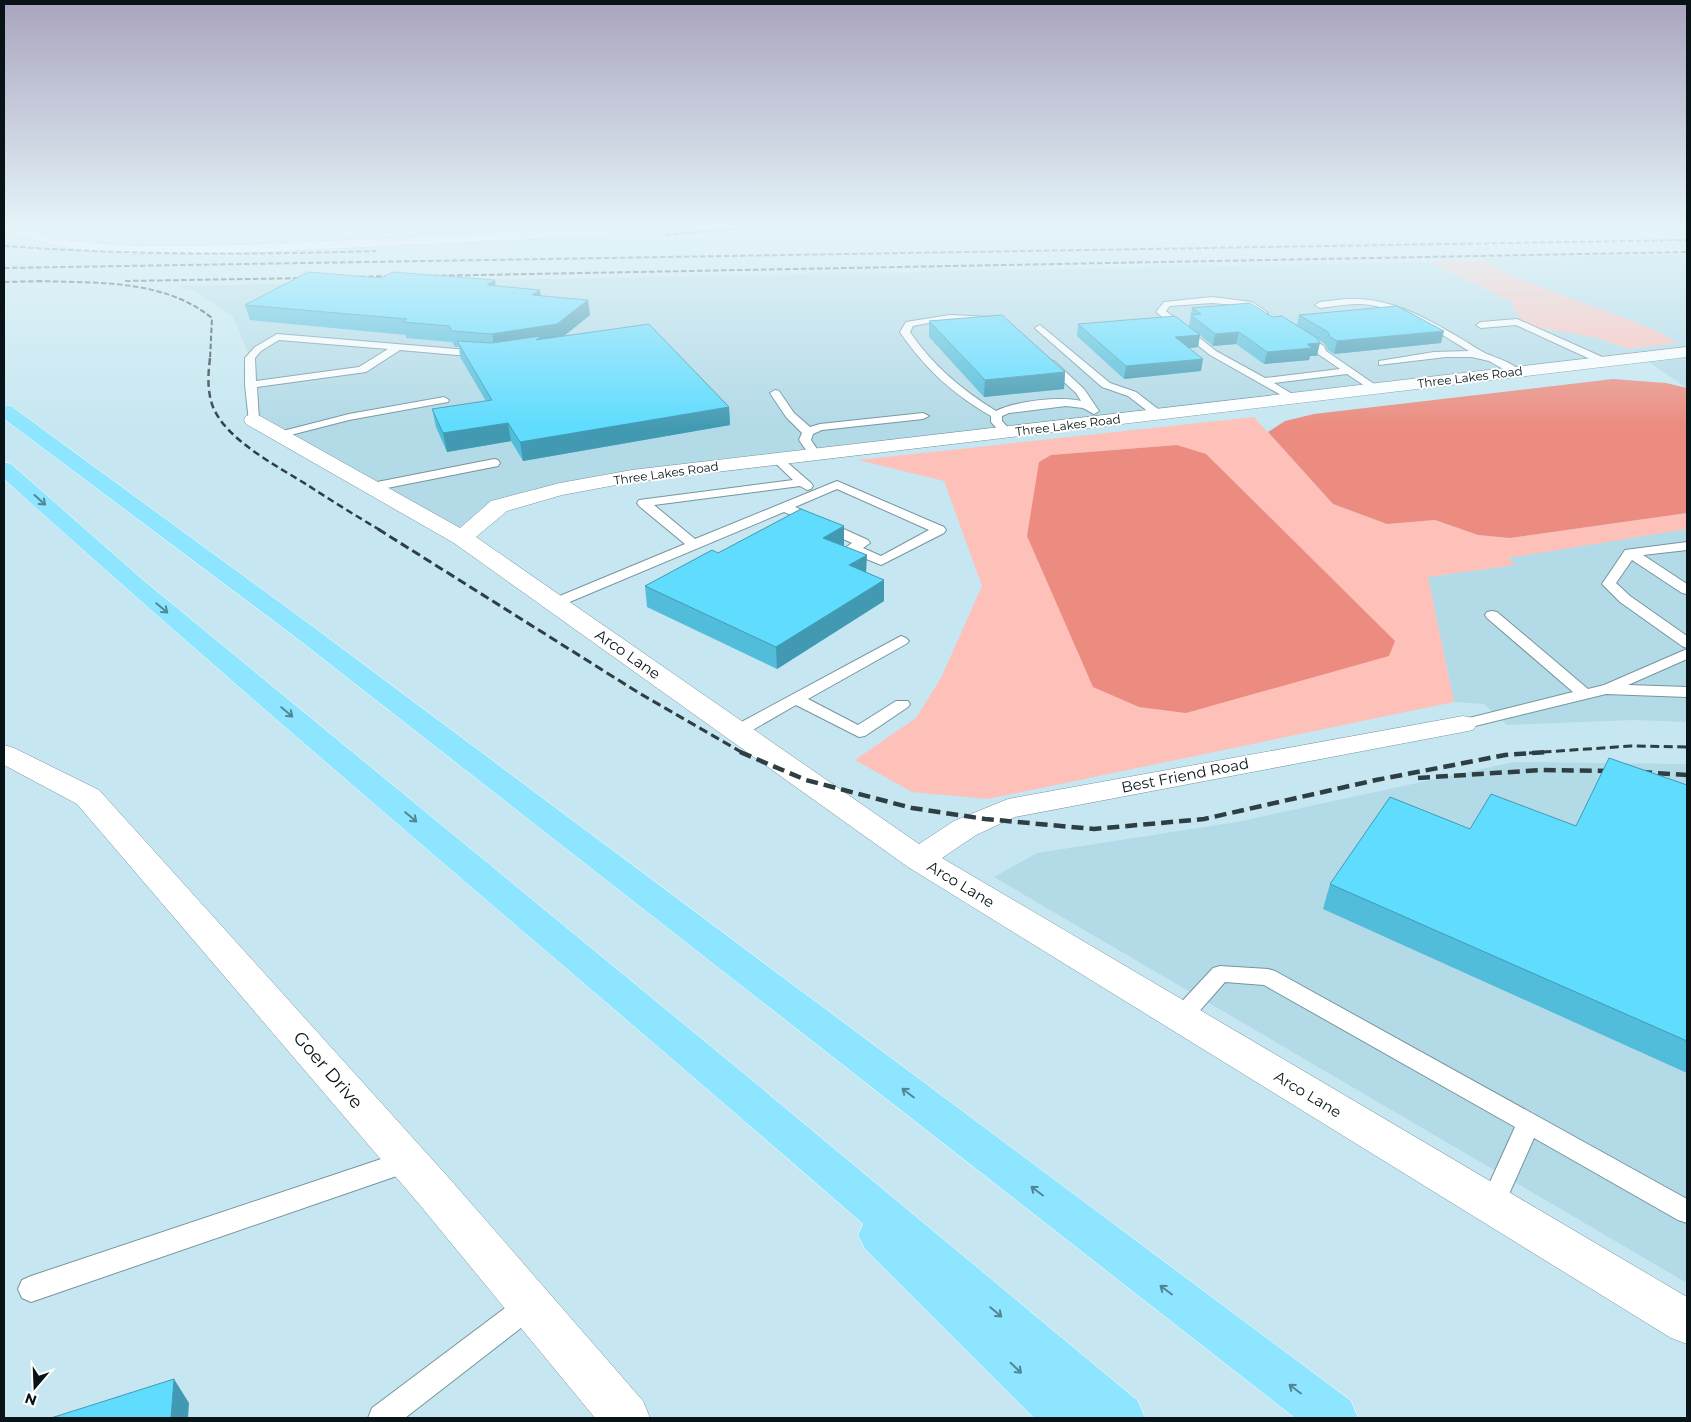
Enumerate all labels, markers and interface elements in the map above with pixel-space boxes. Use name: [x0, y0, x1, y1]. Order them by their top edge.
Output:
street label: Three Lakes Road: [1416, 363, 1524, 391]
street label: Three Lakes Road: [1014, 411, 1122, 439]
street label: Three Lakes Road: [612, 458, 720, 488]
one-way arrow: [34, 495, 47, 506]
one-way arrow: [156, 602, 169, 613]
street label: Arco Lane: [592, 625, 664, 683]
one-way arrow: [280, 707, 293, 718]
street label: Best Friend Road: [1120, 753, 1250, 797]
one-way arrow: [404, 811, 417, 822]
street label: Arco Lane: [924, 857, 998, 911]
street label: Goer Drive: [288, 1027, 368, 1113]
street label: Arco Lane: [1271, 1067, 1345, 1121]
one-way arrow: [902, 1087, 915, 1098]
one-way arrow: [1031, 1186, 1044, 1197]
one-way arrow: [1159, 1285, 1173, 1295]
one-way arrow: [989, 1306, 1002, 1317]
one-way arrow: [1010, 1361, 1022, 1374]
north arrow: [10, 1362, 60, 1412]
one-way arrow: [1289, 1383, 1302, 1394]
text: N: [22, 1389, 39, 1410]

